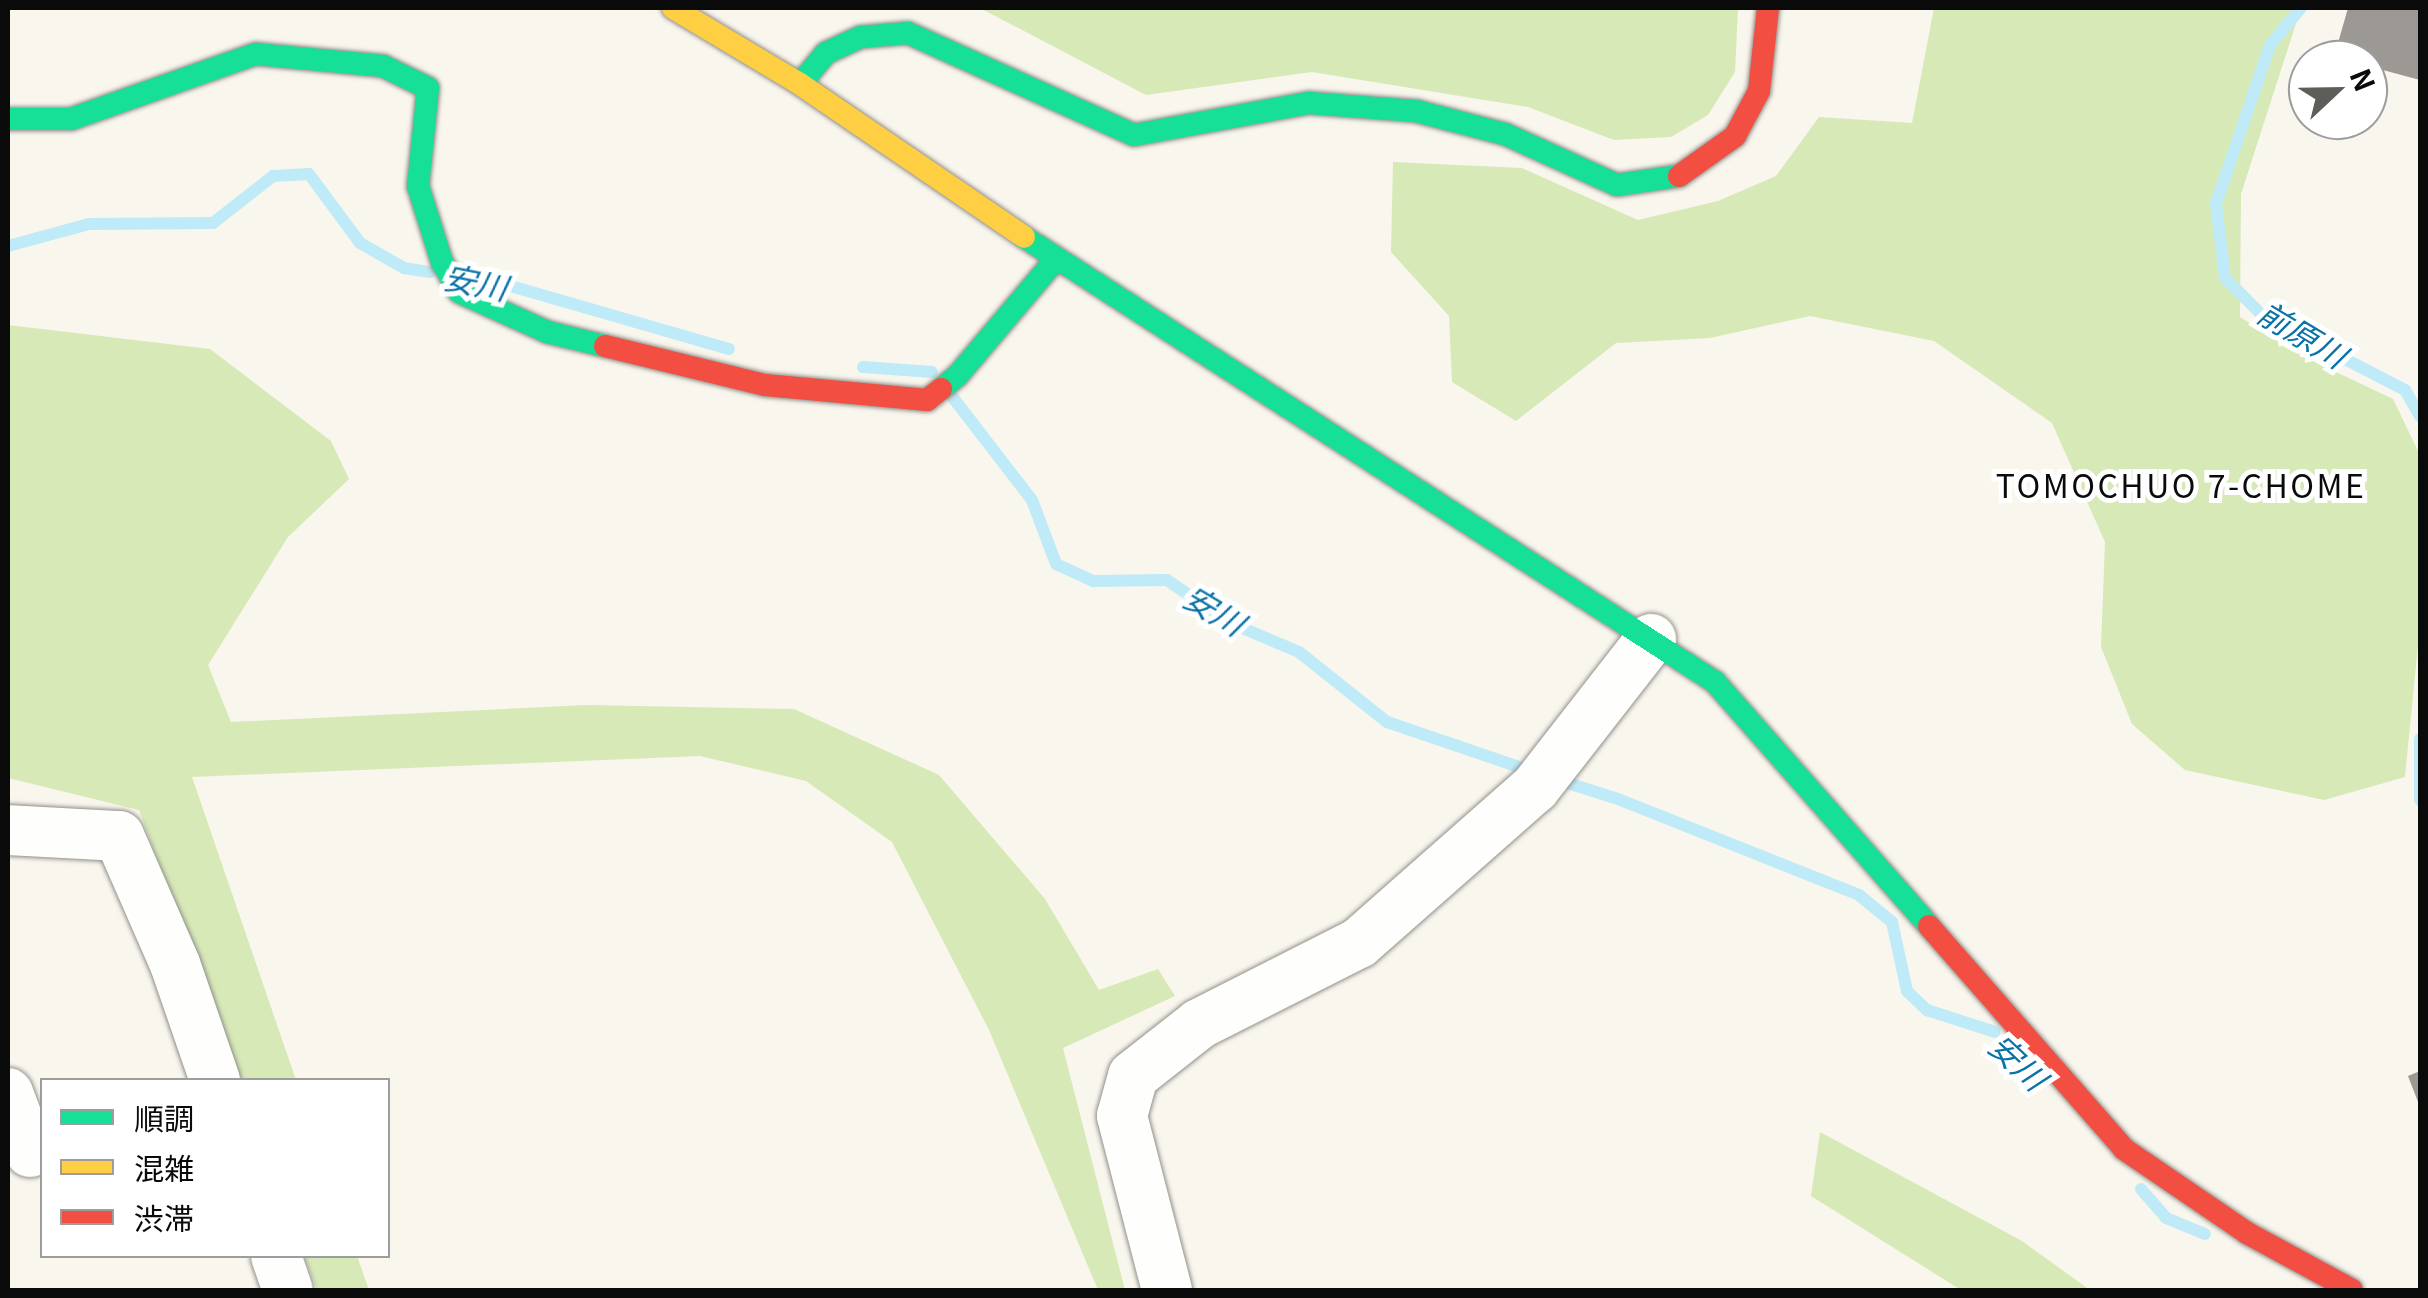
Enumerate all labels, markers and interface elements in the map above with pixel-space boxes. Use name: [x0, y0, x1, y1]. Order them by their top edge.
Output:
north arrow: [2288, 40, 2388, 140]
text: N: [2341, 62, 2386, 97]
water label: 安川: [441, 256, 511, 306]
water label: 前原川: [2252, 292, 2354, 374]
district label: TOMOCHUO 7-CHOME: [1996, 465, 2366, 503]
water label: 安川: [1178, 576, 1252, 642]
water label: 安川: [1983, 1025, 2055, 1097]
legend: [40, 1078, 390, 1258]
text: 順調: [134, 1095, 194, 1139]
text: 混雑: [134, 1145, 194, 1189]
text: 渋滞: [134, 1195, 194, 1239]

